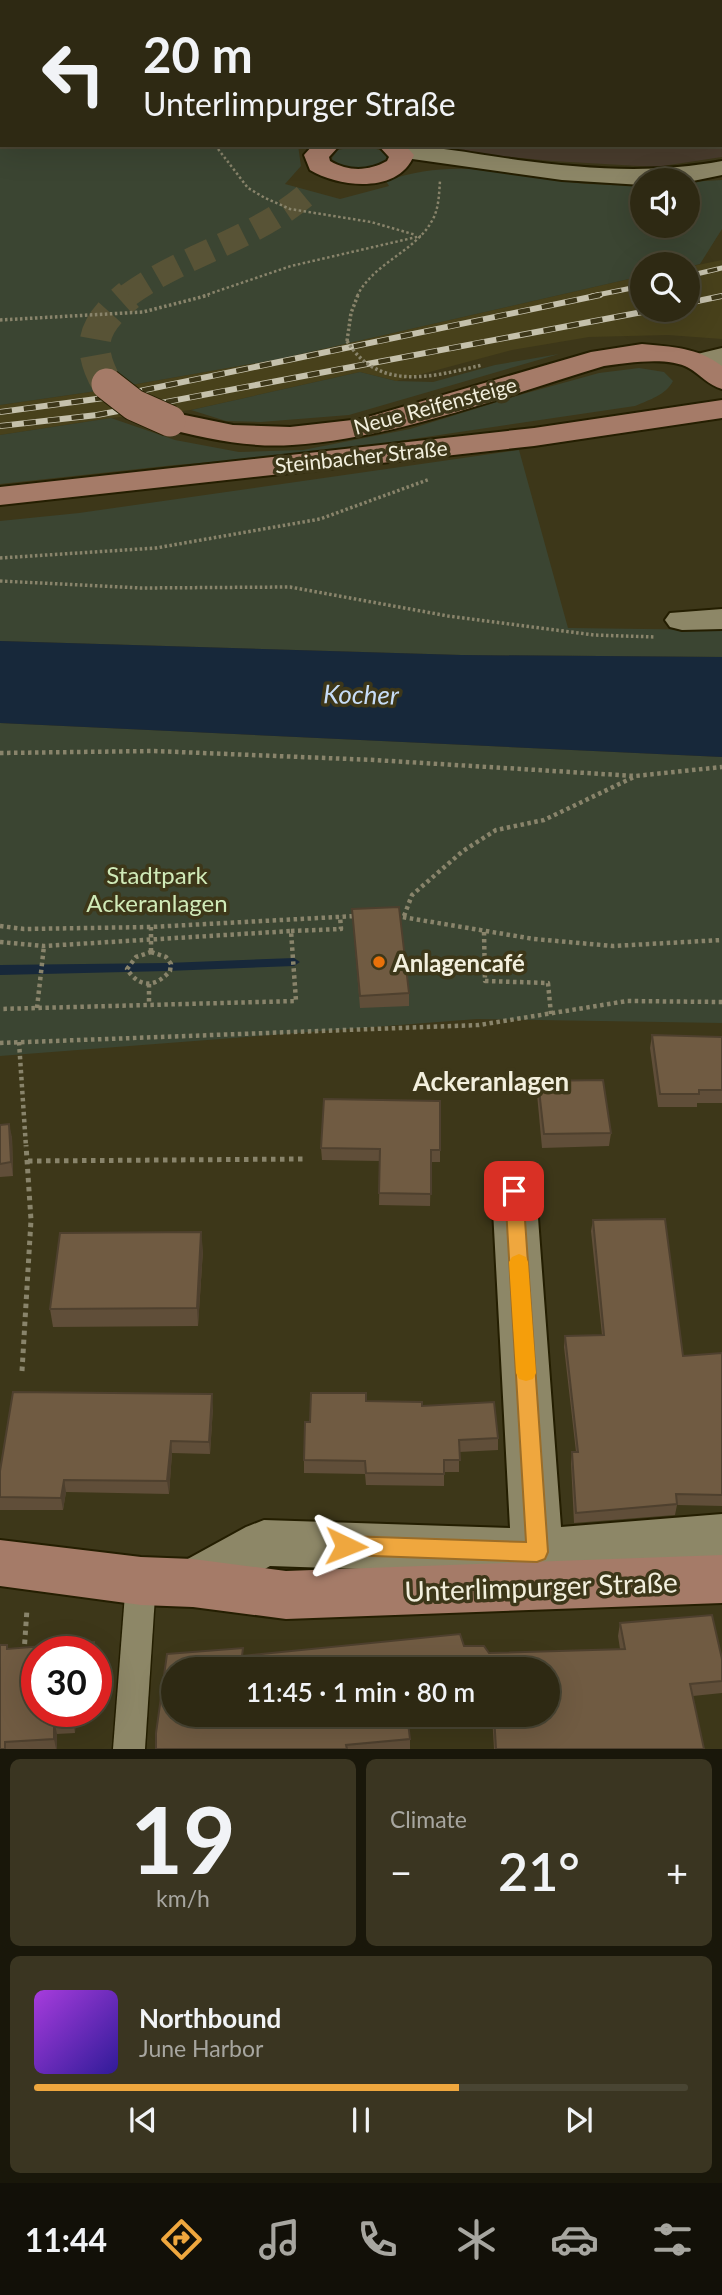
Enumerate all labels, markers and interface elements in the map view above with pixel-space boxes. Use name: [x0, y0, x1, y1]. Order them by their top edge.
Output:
text: 20 m: [143, 25, 253, 83]
icon: left: [28, 28, 119, 119]
text: Unterlimpurger Straße: [143, 84, 456, 123]
map controls: [630, 168, 700, 322]
button: sound: [630, 168, 700, 238]
button: search: [630, 252, 700, 322]
street label: Neue Reifensteige: [351, 371, 519, 439]
street label: Steinbacher Straße: [273, 435, 449, 477]
water label: Kocher: [323, 677, 400, 711]
park label: Stadtpark Ackeranlagen: [86, 860, 228, 917]
place label: Anlagencafé: [392, 948, 525, 977]
marker: Anlagencafé: [371, 954, 387, 970]
district label: Ackeranlagen: [412, 1065, 569, 1097]
pin: [484, 1161, 544, 1221]
icon: arrive: [495, 1172, 533, 1210]
position arrow: [309, 1509, 383, 1583]
street label: Unterlimpurger Straße: [404, 1564, 678, 1608]
speed limit sign: 30: [21, 1636, 112, 1727]
text: 11:45 · 1 min · 80 m: [246, 1676, 475, 1708]
text: 19: [130, 1784, 236, 1893]
text: Climate: [390, 1805, 467, 1833]
text: 21°: [498, 1840, 580, 1902]
text: −: [390, 1849, 412, 1895]
text: +: [666, 1849, 688, 1895]
text: km/h: [156, 1884, 210, 1912]
text: Northbound: [139, 2002, 281, 2034]
text: June Harbor: [139, 2034, 263, 2062]
icon: previous: [124, 2101, 162, 2139]
icon: pause: [342, 2101, 380, 2139]
icon: next: [560, 2101, 598, 2139]
icon: directions: [157, 2215, 206, 2264]
icon: music: [255, 2215, 304, 2264]
icon: phone: [353, 2215, 402, 2264]
icon: climate: [452, 2215, 501, 2264]
icon: car: [550, 2215, 599, 2264]
icon: filters: [648, 2215, 697, 2264]
text: 11:44: [25, 2220, 107, 2259]

